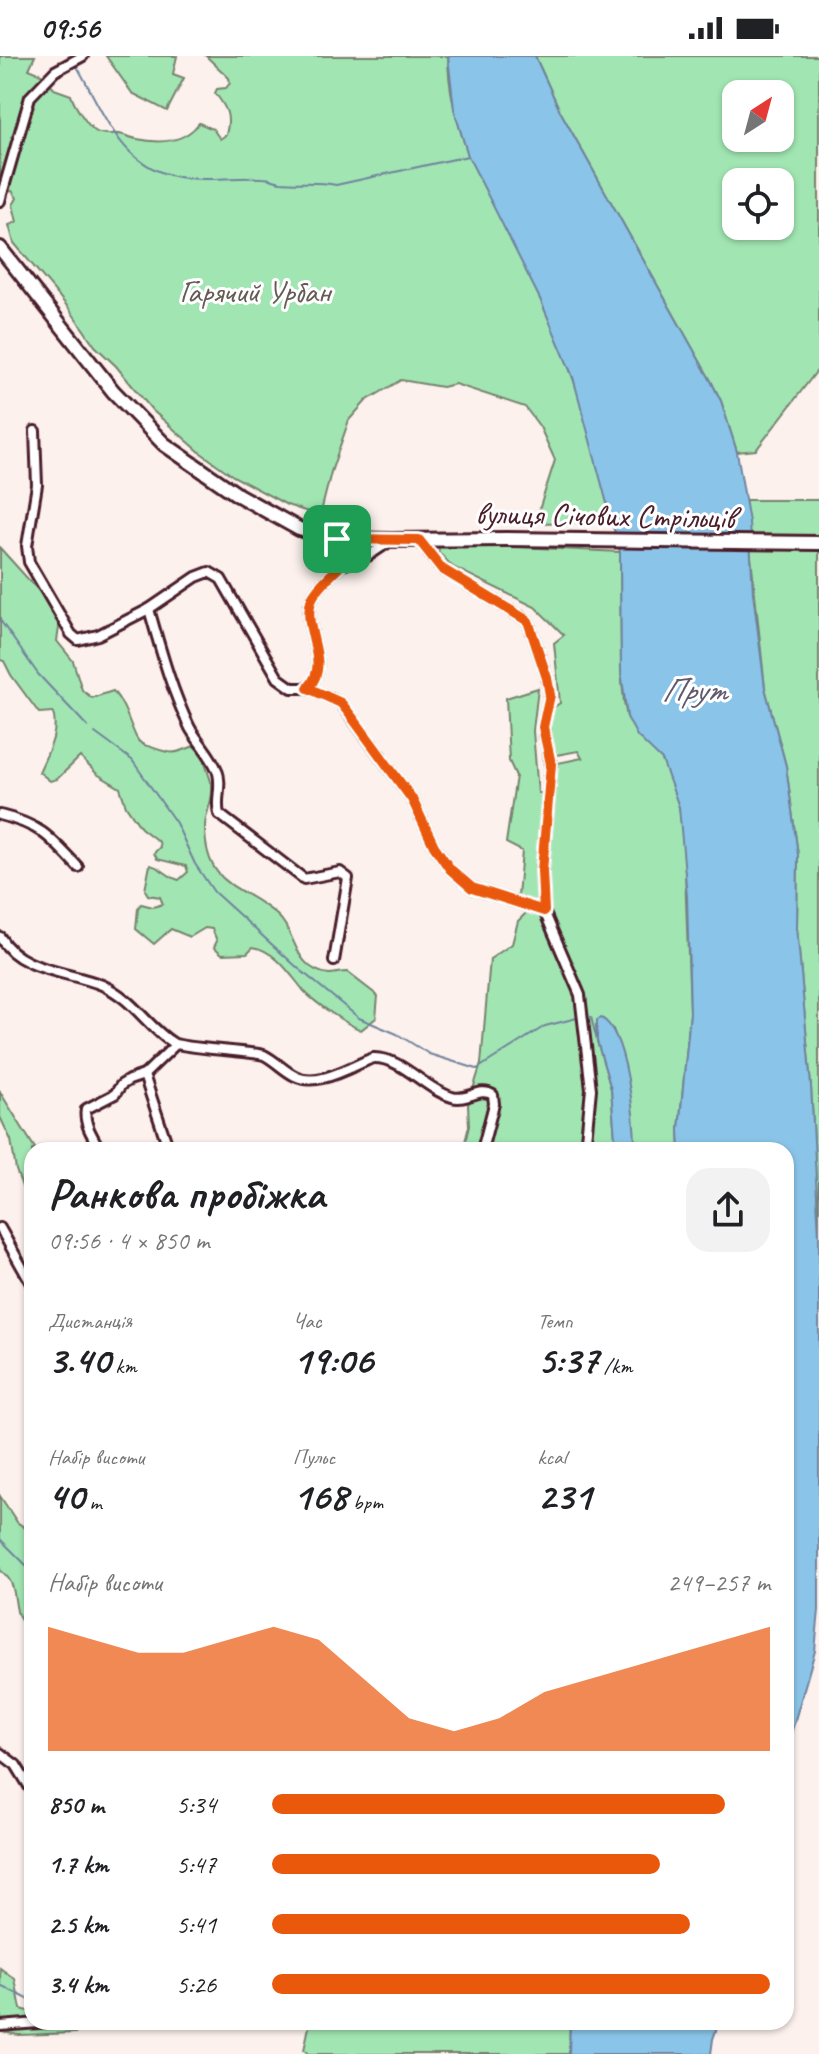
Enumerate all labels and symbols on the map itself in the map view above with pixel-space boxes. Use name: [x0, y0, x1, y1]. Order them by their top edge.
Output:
north arrow: [722, 80, 794, 152]
park label: Гарячий Урбан: [179, 271, 333, 312]
street label: вулиця Січових Стрільців: [475, 493, 742, 538]
pin: [303, 505, 371, 573]
water label: Прут: [662, 668, 730, 711]

